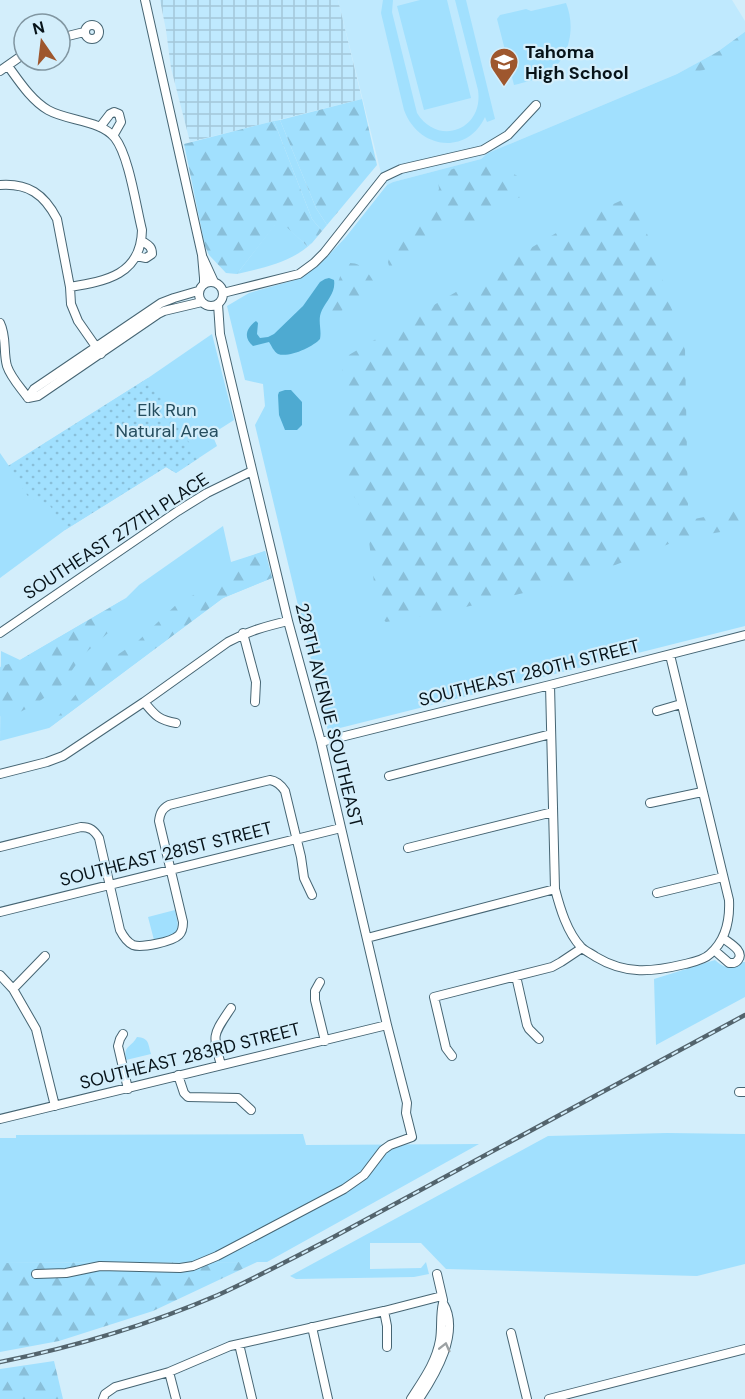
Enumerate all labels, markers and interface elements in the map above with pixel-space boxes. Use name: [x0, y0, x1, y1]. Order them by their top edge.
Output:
north arrow: [12, 12, 72, 72]
text: N: [30, 16, 47, 40]
place label: Tahoma High School: [525, 40, 629, 85]
school or university icon: Tahoma High School: [488, 46, 520, 88]
park label: Elk Run Natural Area: [116, 398, 218, 443]
street label: SOUTHEAST 277TH PLACE: [19, 467, 213, 605]
street label: 228TH AVENUE SOUTHEAST: [289, 600, 369, 830]
street label: SOUTHEAST 280TH STREET: [416, 634, 642, 712]
street label: SOUTHEAST 281ST STREET: [57, 816, 275, 892]
street label: SOUTHEAST 283RD STREET: [77, 1017, 303, 1095]
one-way arrow: [438, 1343, 450, 1353]

